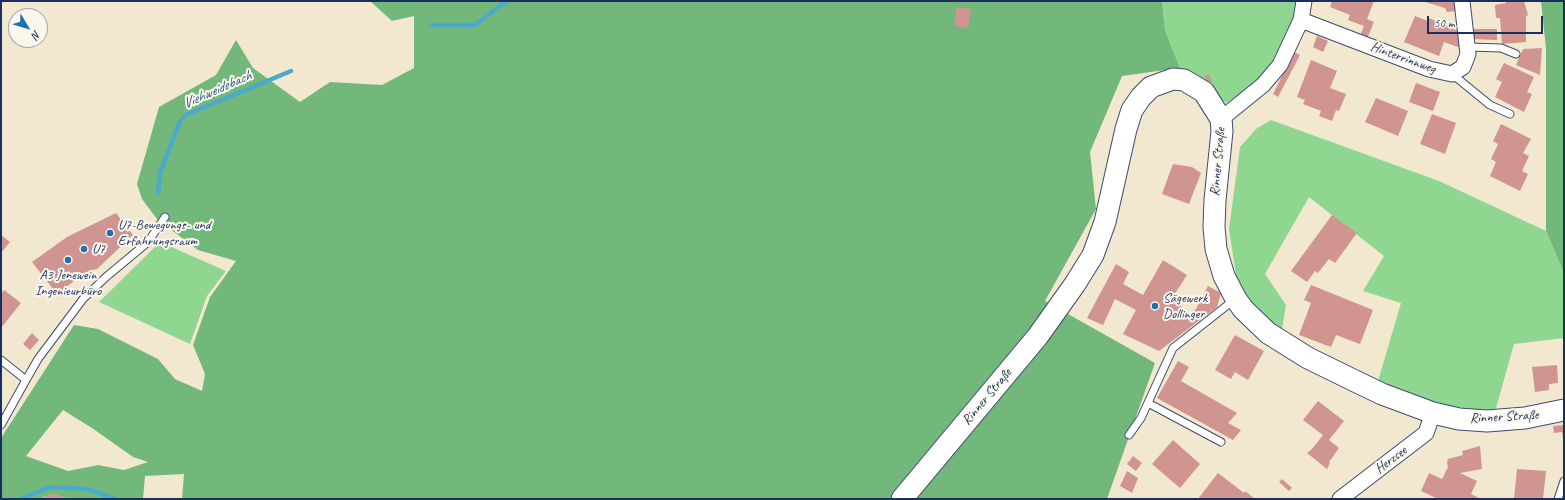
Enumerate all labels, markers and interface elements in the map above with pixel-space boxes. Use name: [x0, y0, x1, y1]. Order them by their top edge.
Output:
north arrow: [8, 8, 48, 48]
scale bar: [1429, 8, 1545, 34]
text: 50 m: [1434, 15, 1454, 31]
text: N: [29, 28, 44, 42]
street label: Hinterrinnweg: [1368, 38, 1438, 78]
water label: Viehweidebach: [180, 67, 254, 113]
street label: Rinner Straße: [1207, 127, 1229, 197]
place label: U7-Bewegungs- und Erfahrungsraum: [118, 217, 210, 250]
marker: U7-Bewegungs- und Erfahrungsraum: [105, 228, 115, 238]
place label: U7: [92, 241, 105, 257]
marker: U7: [79, 244, 89, 254]
marker: A3 Jenewein Ingenieurbüro: [63, 255, 73, 265]
place label: A3 Jenewein Ingenieurbüro: [35, 267, 101, 300]
place label: Sägewerk Dollinger: [1163, 290, 1207, 322]
marker: Sägewerk Dollinger: [1150, 301, 1160, 311]
street label: Rinner Straße: [958, 365, 1016, 429]
street label: Rinner Straße: [1469, 407, 1539, 427]
street label: Herzsee: [1372, 443, 1410, 477]

